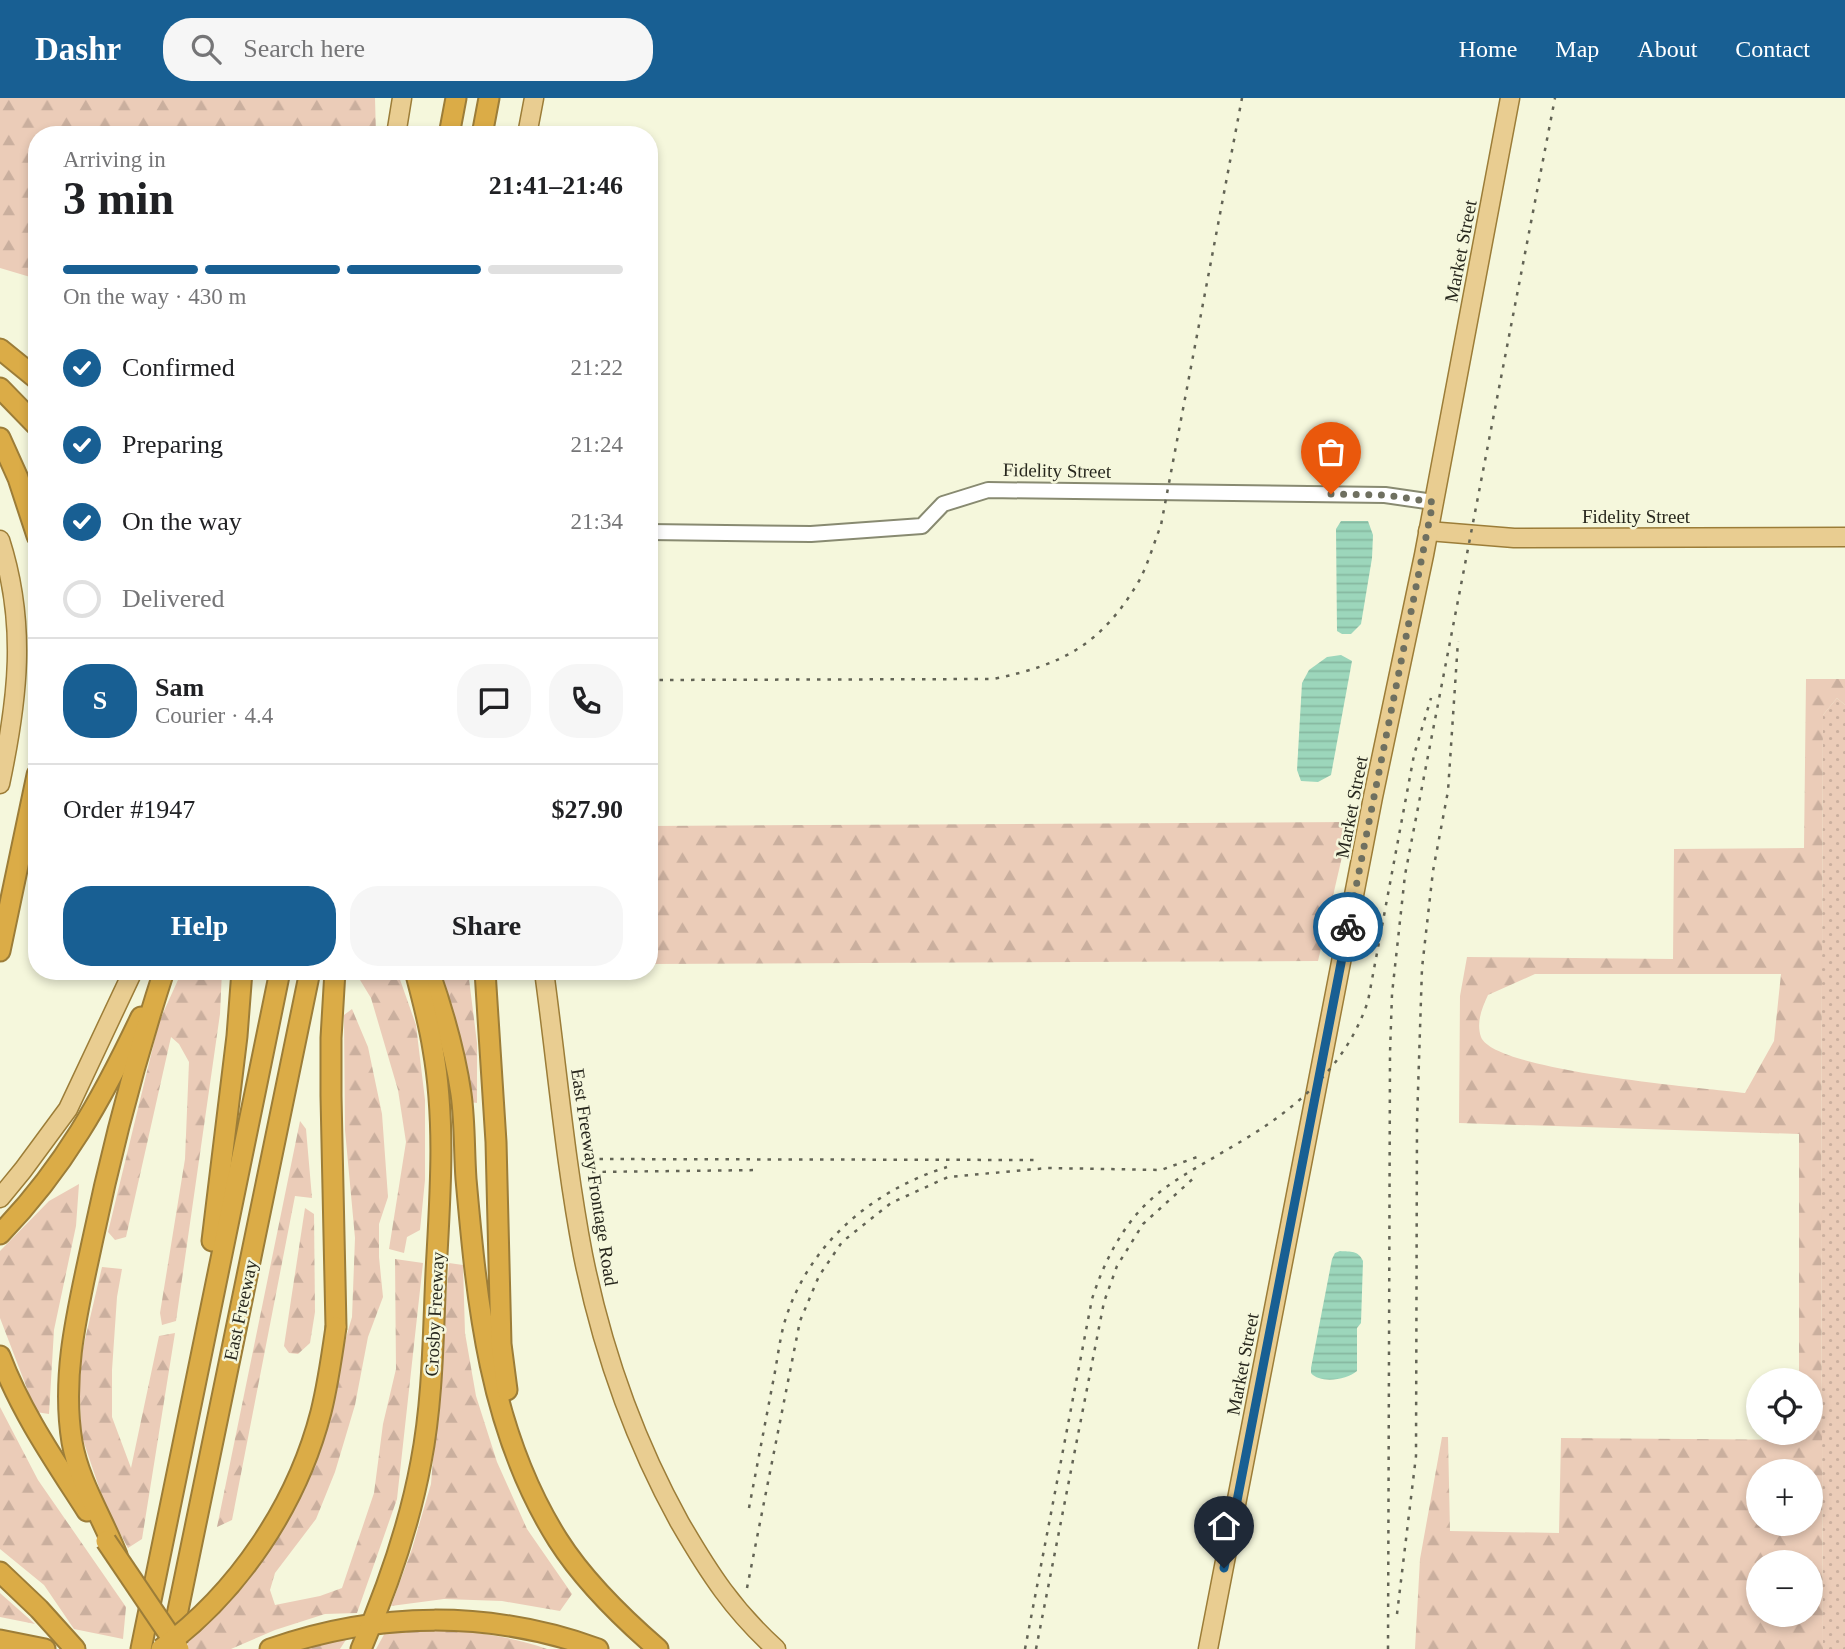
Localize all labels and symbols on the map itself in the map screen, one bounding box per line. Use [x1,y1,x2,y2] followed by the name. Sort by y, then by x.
[1440,197,1481,304] street label: Market Street
[1301,422,1361,494] pin
[1003,459,1112,482] street label: Fidelity Street
[1582,506,1691,527] street label: Fidelity Street
[1331,753,1372,860] street label: Market Street
[1313,892,1383,962] courier
[567,1067,622,1288] street label: East Freeway Frontage Road
[421,1251,448,1377] street label: Crosby Freeway
[220,1257,262,1363] street label: East Freeway
[1222,1310,1263,1417] street label: Market Street
[1194,1496,1254,1568] pin

